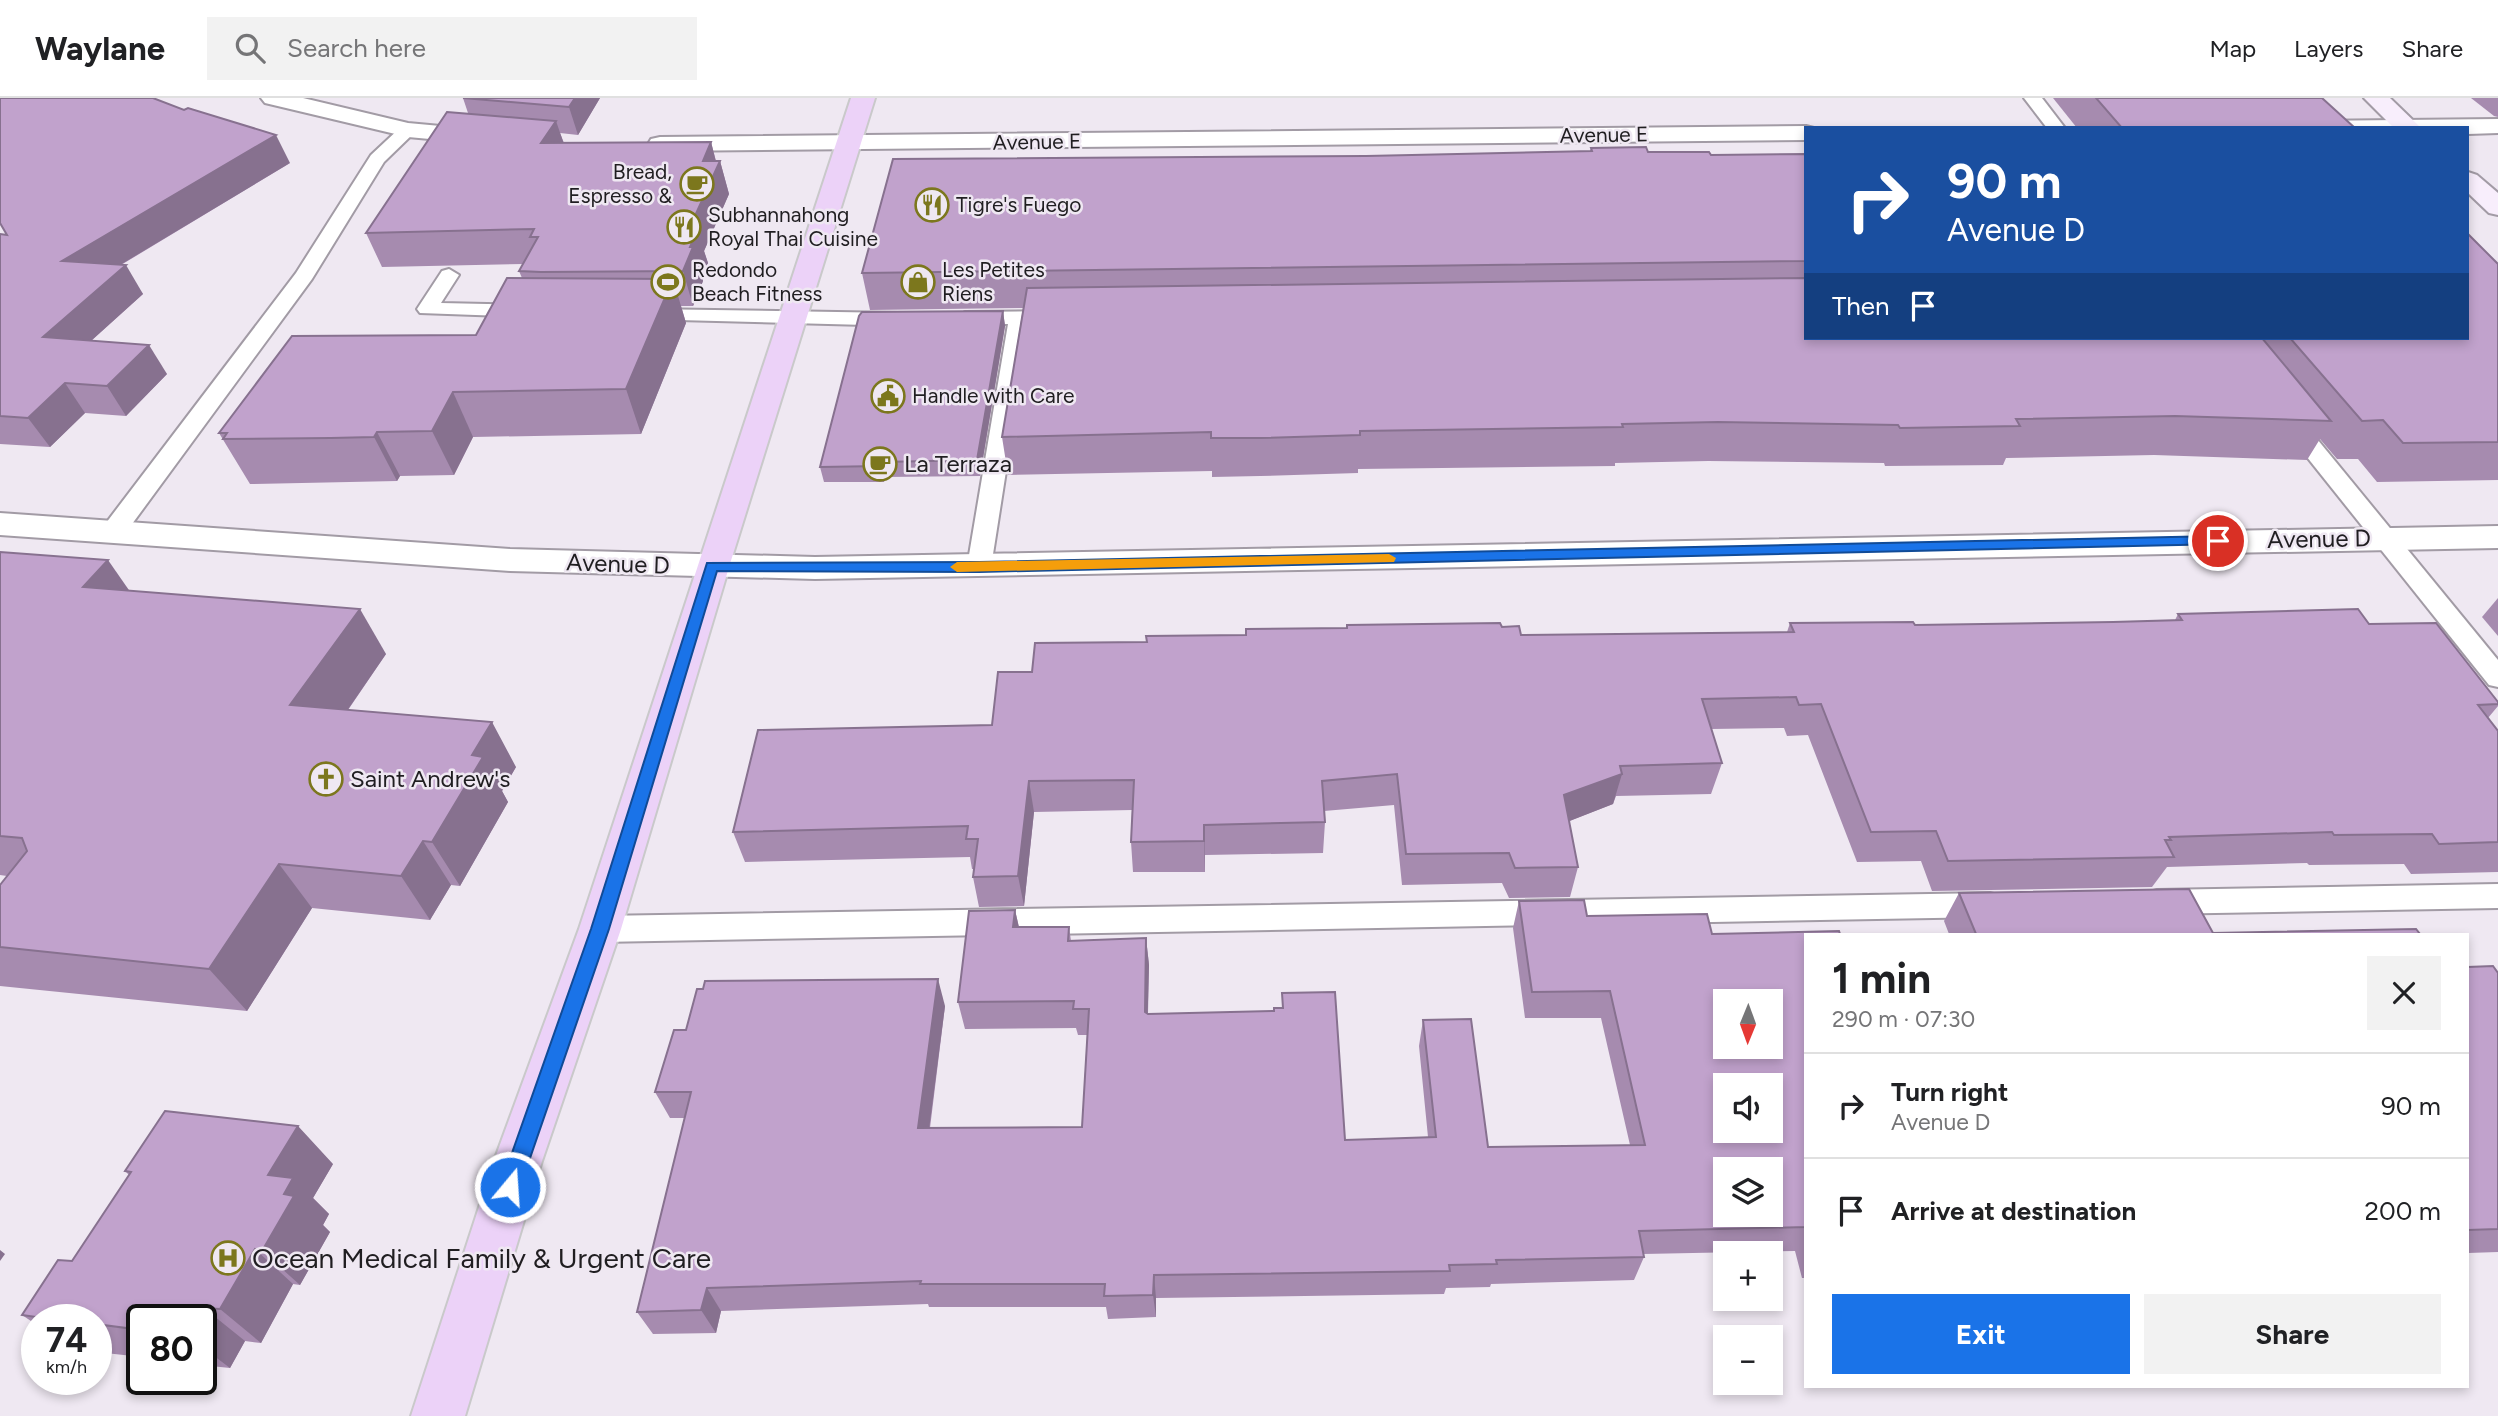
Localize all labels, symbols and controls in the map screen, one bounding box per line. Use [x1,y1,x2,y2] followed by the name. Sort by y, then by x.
[207,17,697,80] search box
[35,29,165,68] text: Waylane
[231,29,269,67] icon: search
[287,32,426,64] text: Search here
[2209,34,2256,63] text: Map
[2294,34,2363,63] text: Layers
[2401,34,2463,63] text: Share
[1559,121,1649,148] street label: Avenue E
[992,128,1082,155] street label: Avenue E
[1947,151,2062,210] text: 90 m
[1832,154,1923,245] icon: right
[568,159,672,208] place label: Bread, Espresso &
[678,165,716,203] cafe icon: Bread, Espresso &
[913,186,951,224] restaurant icon: Tigre's Fuego
[956,192,1081,217] place label: Tigre's Fuego
[708,202,878,251] place label: Subhannahong Royal Thai Cuisine
[665,208,703,246] restaurant icon: Subhannahong Royal Thai Cuisine
[1947,211,2085,249] text: Avenue D
[692,257,822,306] place label: Redondo Beach Fitness
[942,257,1045,306] place label: Les Petites Riens
[649,263,687,301] sports icon: Redondo Beach Fitness
[899,263,937,301] shop icon: Les Petites Riens
[1904,287,1942,325] icon: arrive
[1832,290,1890,322] text: Then
[869,377,907,415] public building icon: Handle with Care
[912,383,1074,408] place label: Handle with Care
[861,445,899,483] cafe icon: La Terraza
[904,449,1012,478] place label: La Terraza
[2188,511,2248,571] pin
[2199,522,2237,560] icon: arrive
[2267,523,2371,554] street label: Avenue D
[566,547,670,580] street label: Avenue D
[307,760,345,798] church icon: Saint Andrew's
[350,764,510,793] place label: Saint Andrew's
[1832,953,1931,1004] text: 1 min
[2367,956,2441,1030] button: close
[1713,989,1783,1059] north arrow
[1713,989,1783,1395] map controls
[1832,1005,1975,1033] text: 290 m · 07:30
[1713,1073,1783,1143] button: sound
[1891,1076,2008,1108] text: Turn right
[1832,1087,1870,1125] icon: right
[2381,1090,2441,1122] text: 90 m
[1891,1108,1990,1136] text: Avenue D
[473,1150,547,1224] position arrow
[1713,1157,1783,1227] button: layers
[1832,1192,1870,1230] icon: arrive
[1891,1195,2136,1227] text: Arrive at destination
[2365,1195,2441,1227] text: 200 m
[209,1239,247,1277] hospital icon: Ocean Medical Family & Urgent Care
[252,1241,711,1275] place label: Ocean Medical Family & Urgent Care
[1713,1241,1783,1311] button: +
[1832,1294,2130,1374] button: Exit
[2144,1294,2441,1374] button: Share
[126,1304,217,1395] speed limit sign: 80
[46,1319,87,1361] text: 74
[1713,1325,1783,1395] button: −
[46,1356,87,1378] text: km/h

